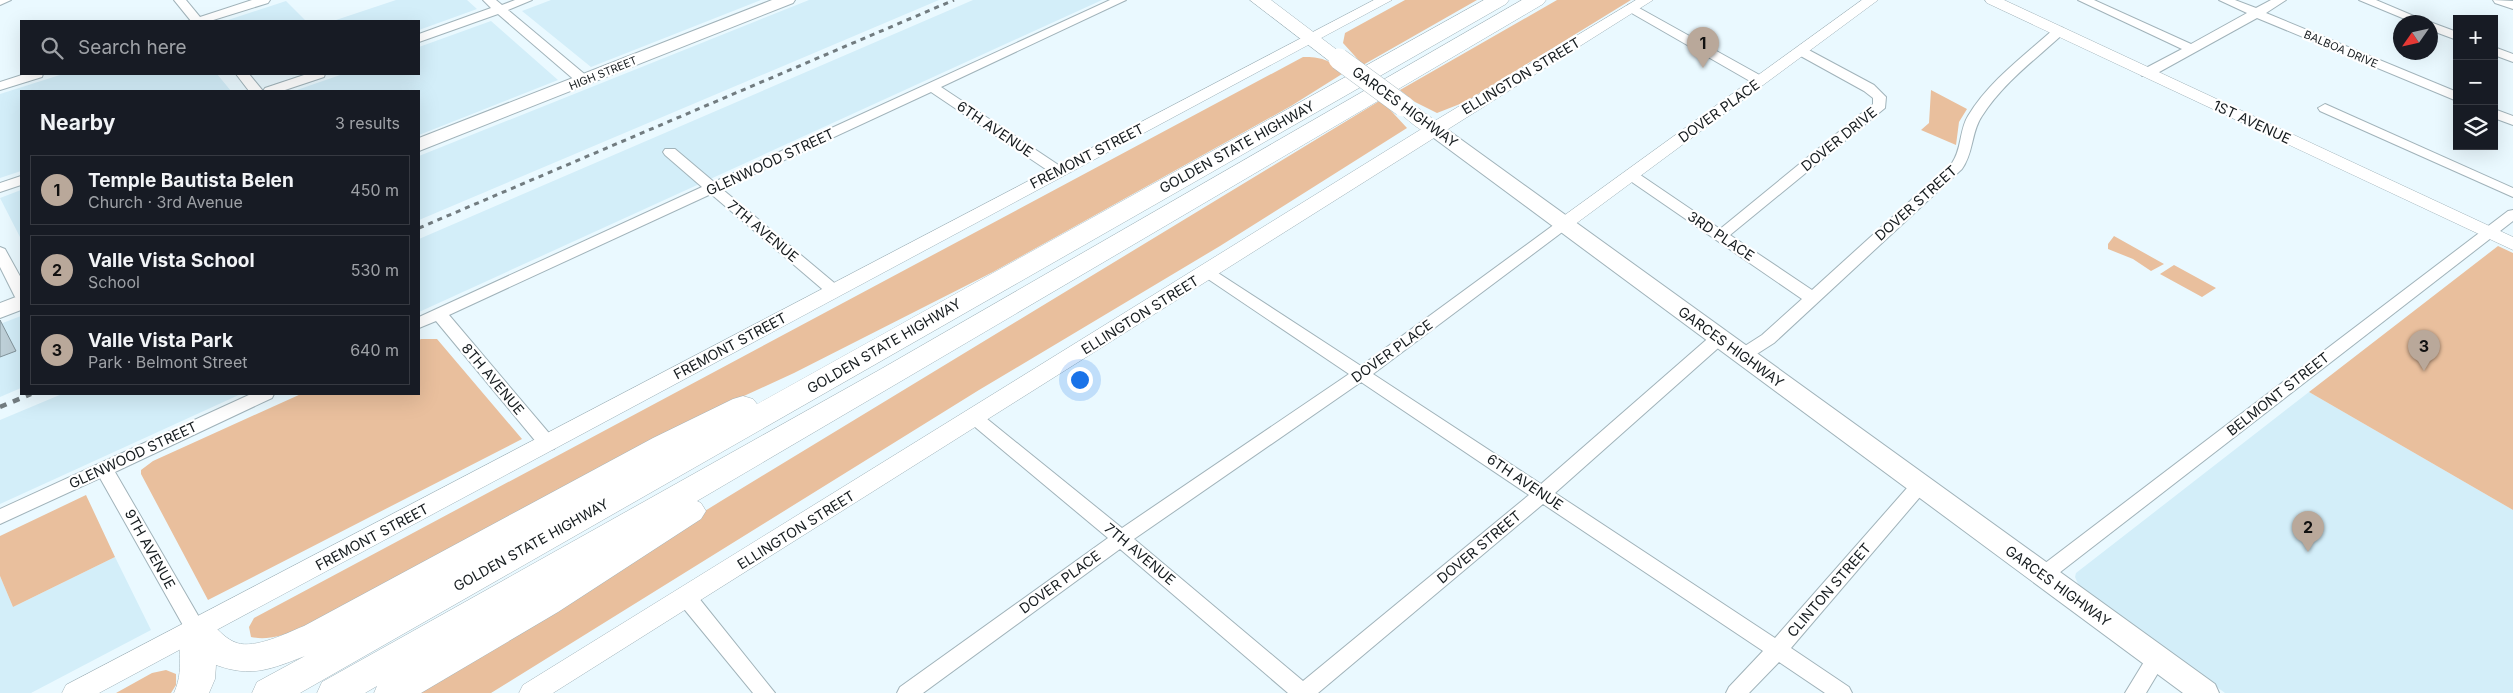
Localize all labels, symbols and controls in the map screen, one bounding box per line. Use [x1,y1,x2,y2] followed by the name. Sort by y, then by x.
[2393,15,2438,60] north arrow
[2453,15,2498,150] map controls
[2453,15,2498,60] button: +
[20,20,420,75] search box
[1687,27,1719,68] pin: 1
[2302,27,2380,71] street label: BALBOA DRIVE
[1458,33,1583,118] street label: ELLINGTON STREET
[38,34,66,62] icon: search
[78,36,187,59] text: Search here
[567,53,639,93] street label: HIGH STREET
[2453,60,2498,105] button: −
[1349,63,1462,151] street label: GARCES HIGHWAY
[1675,75,1763,146] street label: DOVER PLACE
[1156,96,1318,196] street label: GOLDEN STATE HIGHWAY
[2211,96,2294,147] street label: 1ST AVENUE
[954,97,1037,160] street label: 6TH AVENUE
[1797,103,1880,174] street label: DOVER DRIVE
[2453,105,2498,150] button: layers
[40,110,115,135] text: Nearby
[335,113,400,133] text: 3 results
[1027,120,1147,192] street label: FREMONT STREET
[703,124,837,199] street label: GLENWOOD STREET
[1871,161,1960,244] street label: DOVER STREET
[88,169,294,192] text: Temple Bautista Belen
[54,180,60,200] text: 1
[350,180,399,200] text: 450 m
[88,192,243,212] text: Church · 3rd Avenue
[724,196,802,265] street label: 7TH AVENUE
[1685,207,1758,264] street label: 3RD PLACE
[88,249,255,272] text: Valle Vista School
[52,260,62,280] text: 2
[351,260,399,280] text: 530 m
[88,272,140,292] text: School
[1078,272,1202,358] street label: ELLINGTON STREET
[804,294,964,397] street label: GOLDEN STATE HIGHWAY
[1675,303,1788,391] street label: GARCES HIGHWAY
[670,309,789,383] street label: FREMONT STREET
[1348,315,1436,386] street label: DOVER PLACE
[88,329,233,352] text: Valle Vista Park
[2408,330,2440,371] pin: 3
[459,339,528,418] street label: 8TH AVENUE
[52,340,62,360] text: 3
[350,340,399,360] text: 640 m
[2223,348,2332,439] street label: BELMONT STREET
[88,352,247,372] text: Park · Belmont Street
[1067,367,1093,393] your location
[66,417,200,492] street label: GLENWOOD STREET
[1484,450,1567,513] street label: 6TH AVENUE
[734,487,858,573] street label: ELLINGTON STREET
[450,494,612,594] street label: GOLDEN STATE HIGHWAY
[312,500,431,574] street label: FREMONT STREET
[122,506,179,591] street label: 9TH AVENUE
[1433,507,1524,587] street label: DOVER STREET
[2292,511,2324,552] pin: 2
[1101,519,1179,588] street label: 7TH AVENUE
[1783,539,1874,640] street label: CLINTON STREET
[2002,542,2115,630] street label: GARCES HIGHWAY
[1016,546,1104,617] street label: DOVER PLACE

